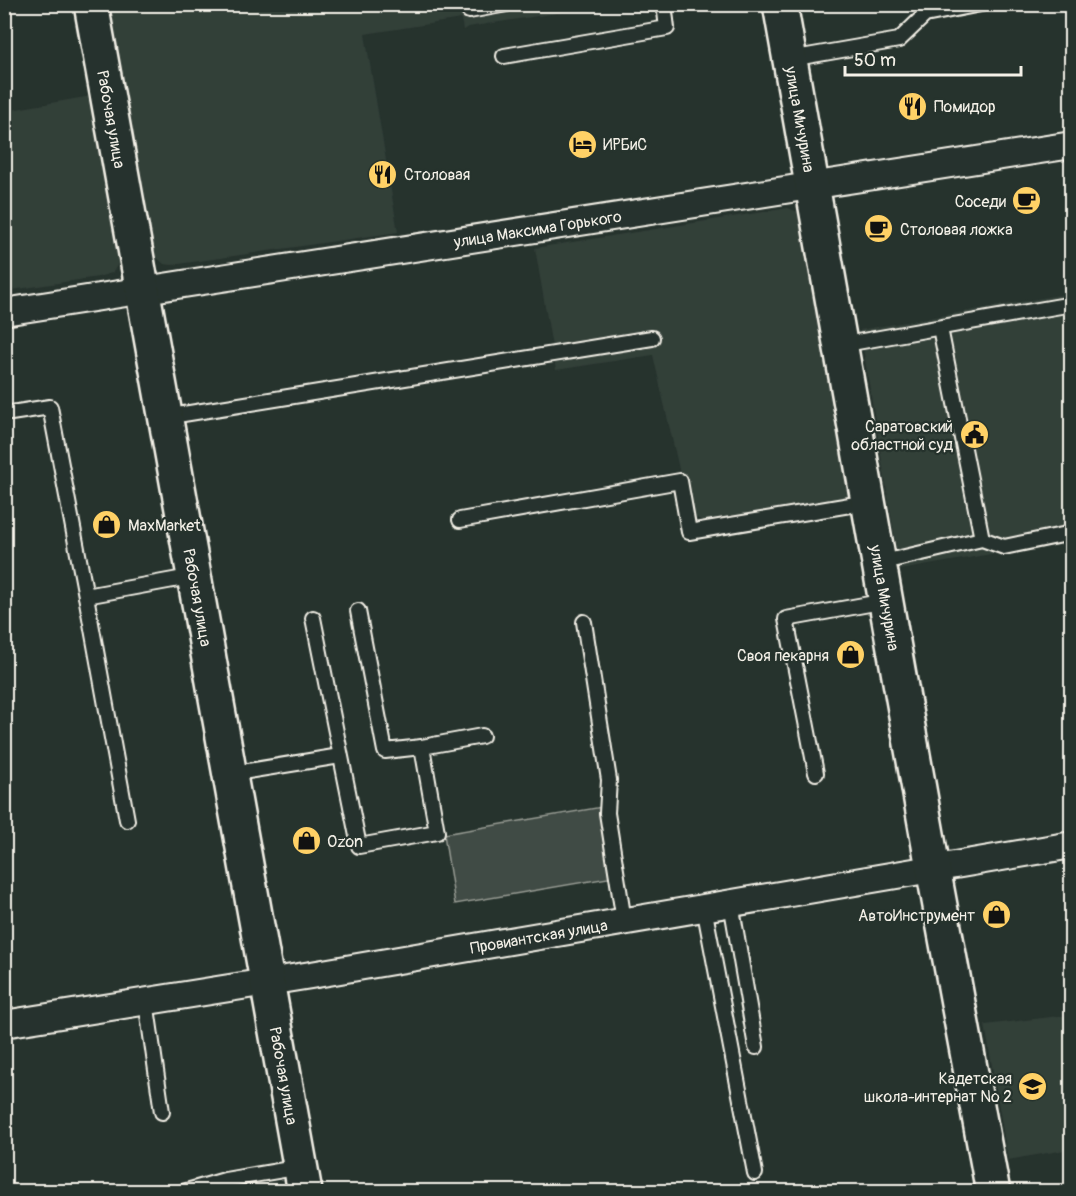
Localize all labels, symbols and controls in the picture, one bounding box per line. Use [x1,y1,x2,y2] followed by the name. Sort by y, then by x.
[845,39,1020,77] scale bar
[854,49,896,72] text: 50 m
[780,64,819,174] street label: улица Мичурина
[92,69,129,170] street label: Рабочая улица
[897,90,929,122] restaurant icon: Помидор
[934,97,996,117] place label: Помидор
[566,128,598,160] hotel icon: ИРБиС
[603,135,647,155] place label: ИРБиС
[367,158,399,190] restaurant icon: Столовая
[404,165,470,185] place label: Столовая
[1011,185,1043,217] cafe icon: Соседи
[955,192,1006,212] place label: Соседи
[451,207,623,253] street label: улица Максима Горького
[863,213,895,245] cafe icon: Столовая ложка
[900,220,1013,240] place label: Столовая ложка
[851,417,953,455] place label: Саратовский областной суд
[958,419,990,451] public building icon: Саратовский областной суд
[91,509,123,541] shop icon: MaxMarket
[128,516,201,536] place label: MaxMarket
[865,542,903,652] street label: улица Мичурина
[178,547,216,648] street label: Рабочая улица
[834,639,866,671] shop icon: Своя пекарня
[737,646,829,666] place label: Своя пекарня
[290,825,322,857] shop icon: Ozon
[327,832,363,852] place label: Ozon
[980,899,1012,931] shop icon: АвтоИнструмент
[858,906,975,926] place label: АвтоИнструмент
[469,916,609,959] street label: Провиантская улица
[264,1025,302,1126] street label: Рабочая улица
[864,1069,1012,1107] place label: Кадетская школа-интернат № 2
[1017,1071,1049,1103] school or university icon: Кадетская школа-интернат № 2

